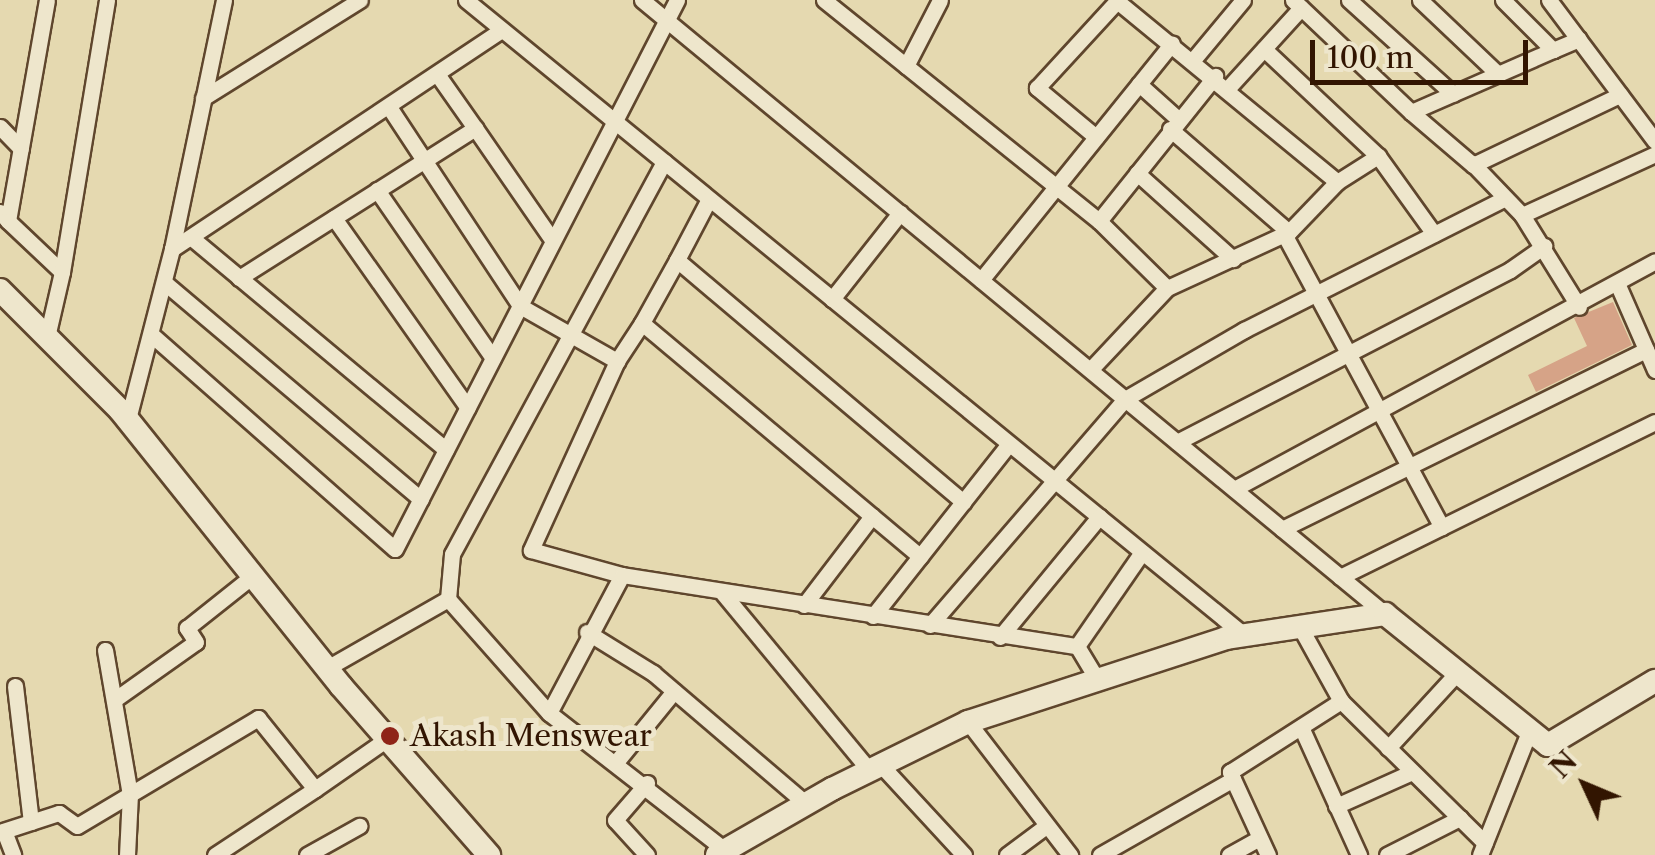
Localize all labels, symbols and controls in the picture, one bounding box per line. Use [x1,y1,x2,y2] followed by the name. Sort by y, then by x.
[1315,20,1532,82] scale bar
[1327,39,1414,76] text: 100 m
[410,718,652,754] place label: Akash Menswear
[379,725,401,747] marker: Akash Menswear
[1535,735,1635,835] north arrow
[1543,744,1584,785] text: N

